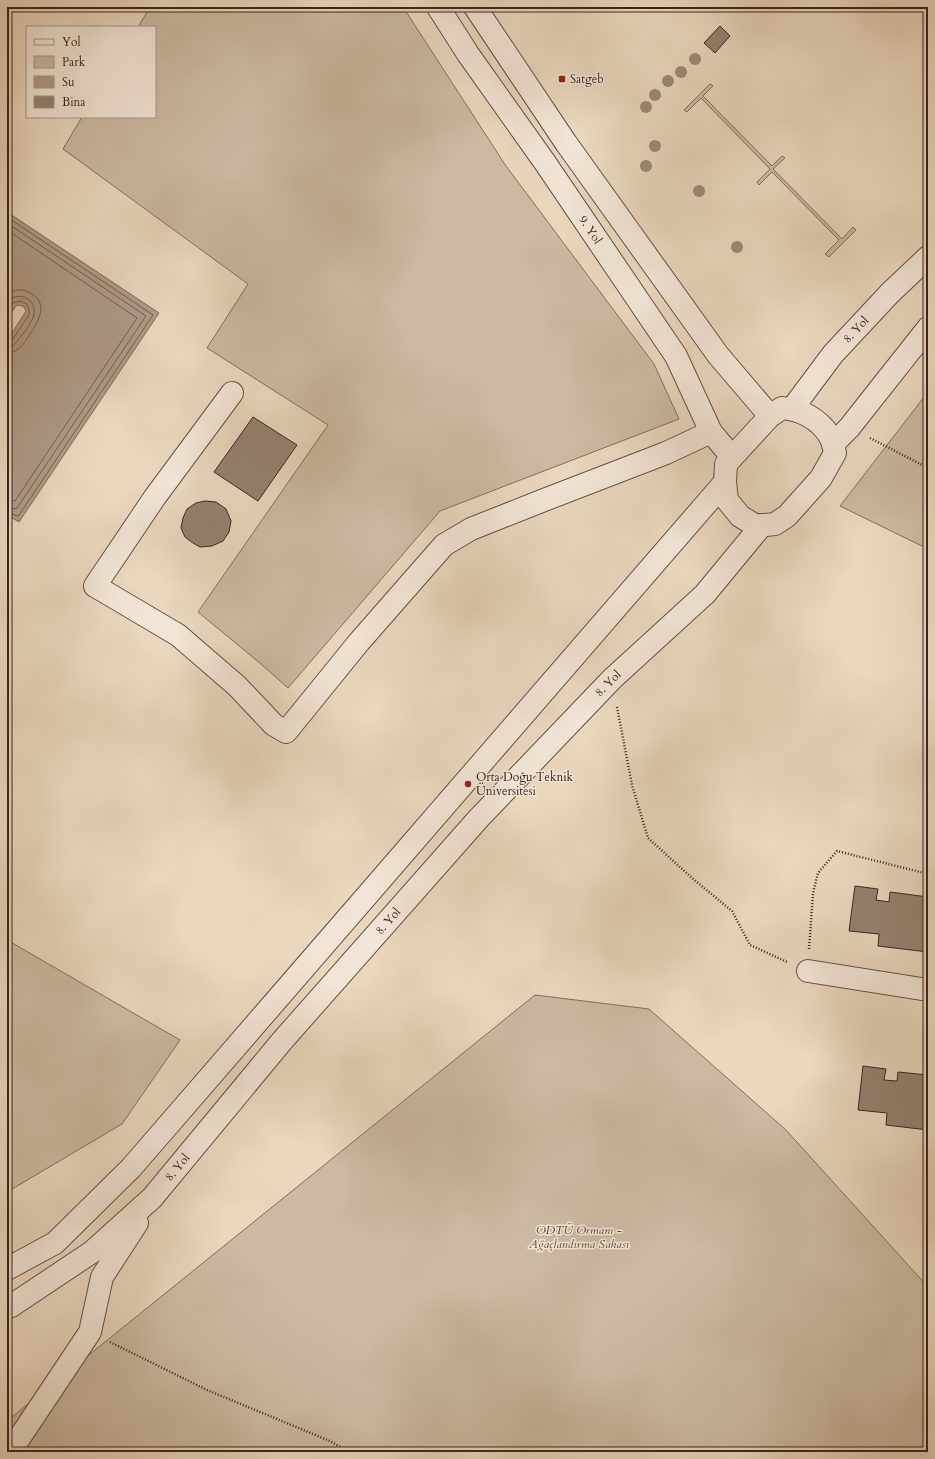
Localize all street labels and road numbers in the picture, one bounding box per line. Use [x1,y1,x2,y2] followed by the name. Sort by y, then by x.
[575,212,606,247] street label: 9. Yol
[839,313,872,346] street label: 8. Yol
[591,667,624,700] street label: 8. Yol
[372,904,404,938] street label: 8. Yol
[161,1150,193,1184] street label: 8. Yol

